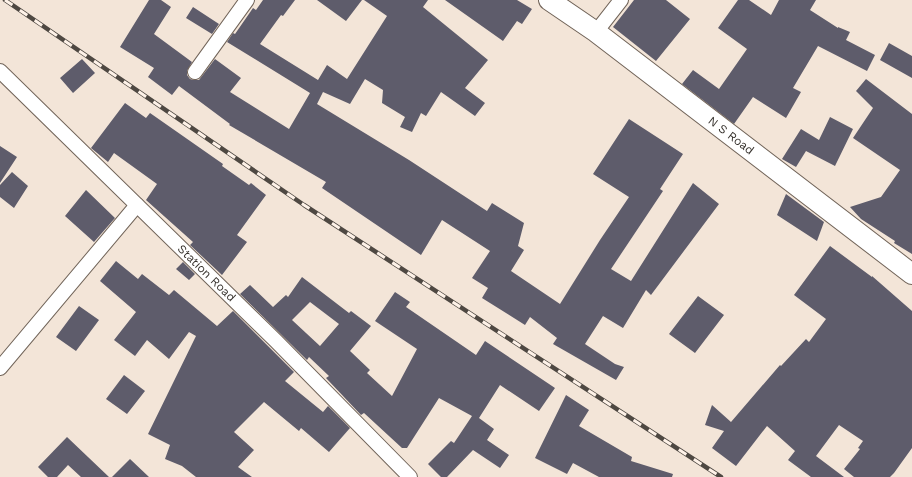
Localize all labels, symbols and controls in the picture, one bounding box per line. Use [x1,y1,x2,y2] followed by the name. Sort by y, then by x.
[705,113,757,157] street label: N S Road
[175,242,238,305] street label: Station Road

